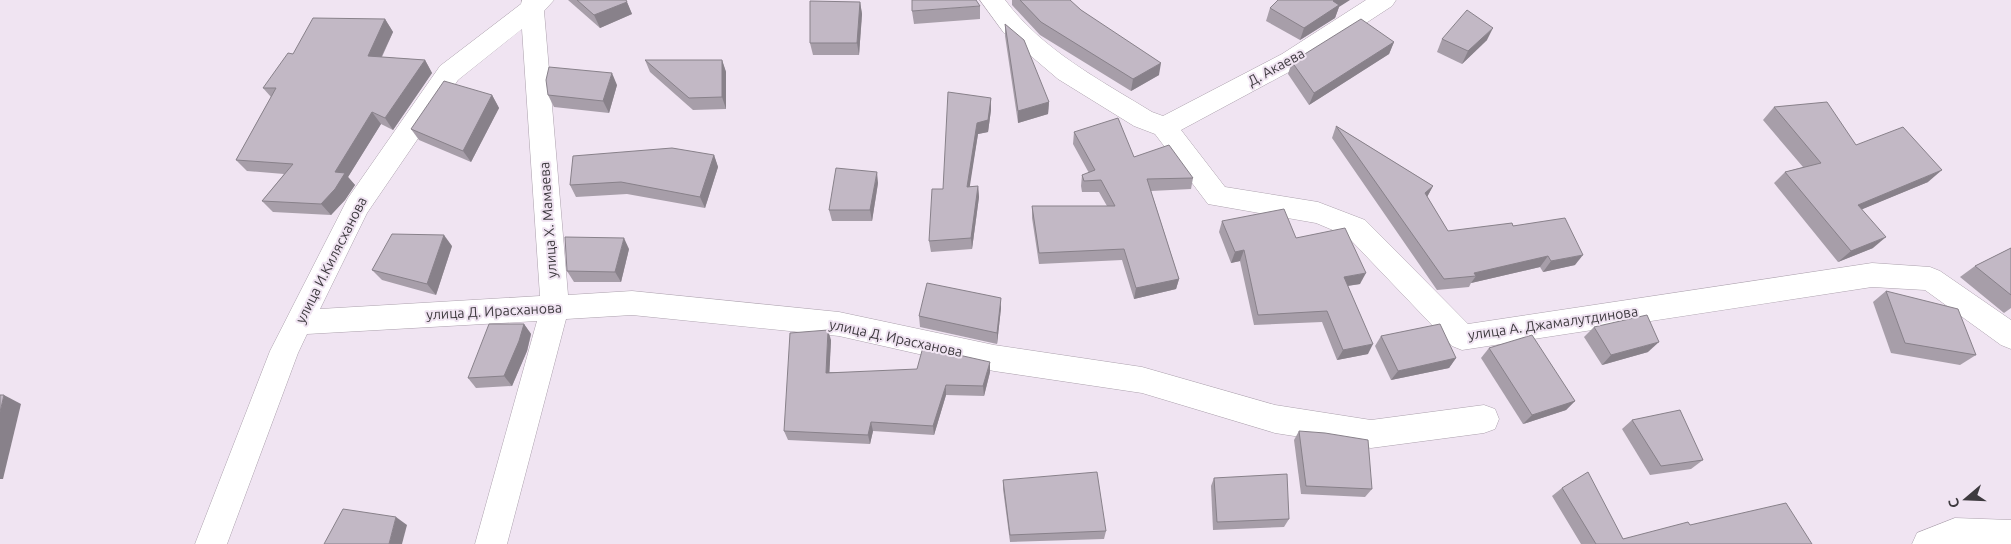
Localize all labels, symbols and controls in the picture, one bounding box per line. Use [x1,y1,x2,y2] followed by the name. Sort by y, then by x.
[1245,45,1307,89] street label: Д. Акаева
[536,161,560,279] street label: улица Х. Мамаева
[292,194,370,326] street label: улица И.Килясханова
[426,299,562,323] street label: улица Д. Ирасханова
[1467,303,1639,343] street label: улица А. Джамалутдинова
[828,316,964,360] street label: улица Д. Ирасханова
[1941,474,1991,524] north arrow
[1945,496,1963,510] text: С

